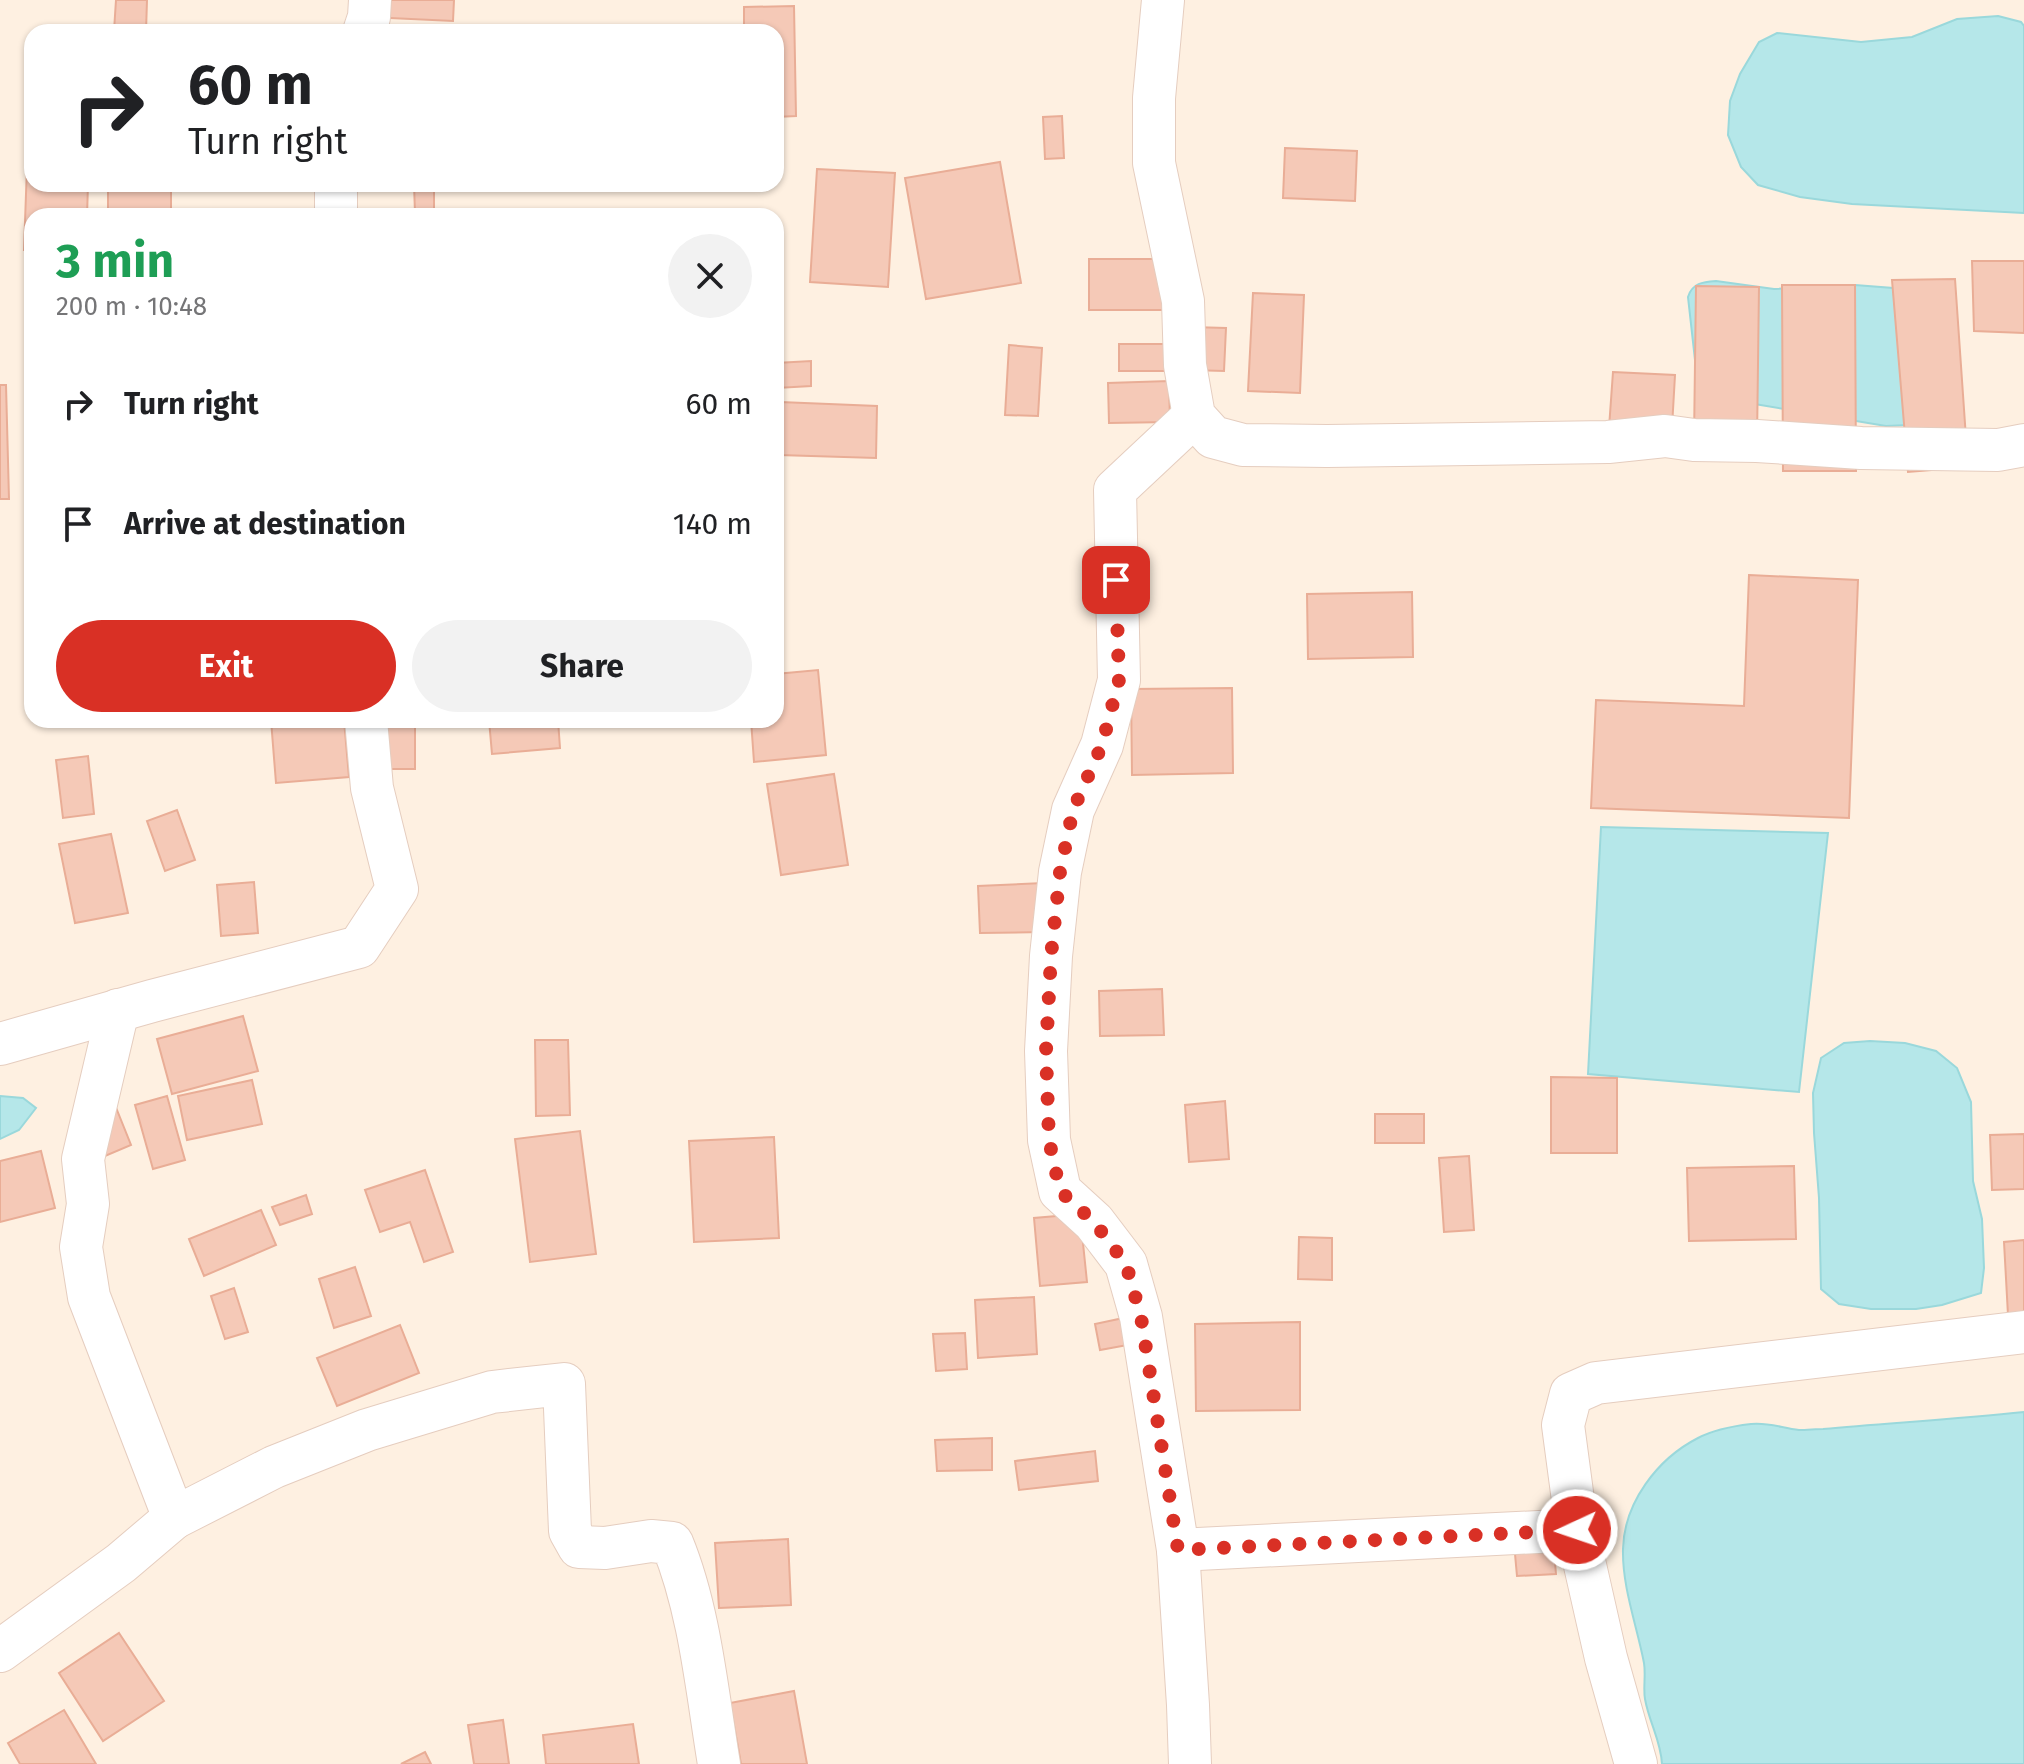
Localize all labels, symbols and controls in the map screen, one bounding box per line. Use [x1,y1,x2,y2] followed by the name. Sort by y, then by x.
[188,52,313,119] text: 60 m
[56,56,160,160] icon: right
[188,120,348,164] text: Turn right
[56,232,174,290] text: 3 min
[668,234,752,318] button: close
[56,291,207,322] text: 200 m · 10:48
[56,382,100,426] icon: right
[124,386,259,422] text: Turn right
[686,386,752,422] text: 60 m
[56,502,100,546] icon: arrive
[124,506,406,542] text: Arrive at destination
[673,506,752,542] text: 140 m
[1082,546,1150,614] pin
[1094,558,1138,602] icon: arrive
[56,620,396,712] button: Exit
[412,620,752,712] button: Share
[1535,1488,1619,1572] position arrow

